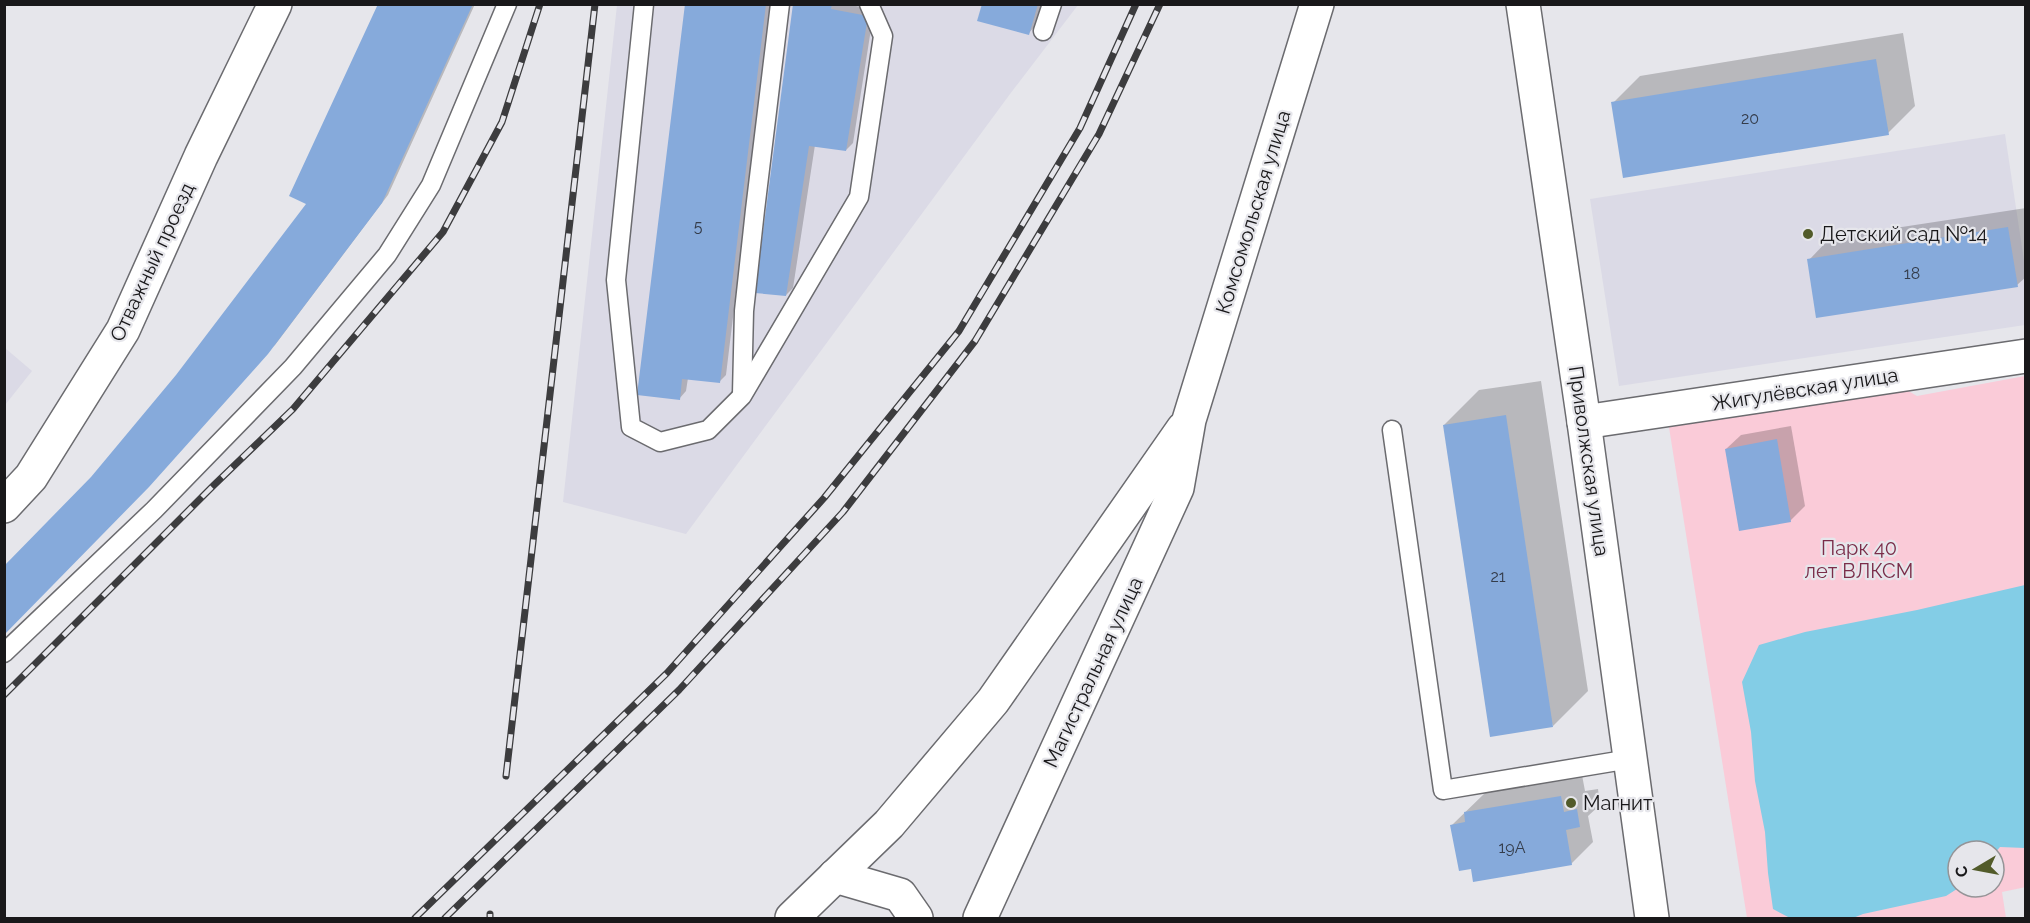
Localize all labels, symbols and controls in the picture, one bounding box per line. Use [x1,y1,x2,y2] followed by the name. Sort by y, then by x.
[1211,107,1295,317] street label: Комсомольская улица
[1741,109,1759,128] house number: 20
[105,179,199,345] street label: Отважный проезд
[694,217,703,236] house number: 5
[1820,222,1987,246] place label: Детский сад №14
[1801,227,1815,241] marker: Детский сад №14
[1904,264,1920,283] house number: 18
[1710,362,1900,416] street label: Жигулёвская улица
[1564,364,1614,558] street label: Приволжская улица
[1805,536,1913,583] park label: Парк 40 лет ВЛКСМ
[1490,567,1506,586] house number: 21
[1038,573,1148,771] street label: Магистральная улица
[1583,791,1653,815] place label: Магнит
[1564,796,1578,810] marker: Магнит
[1498,838,1526,857] house number: 19А
[1946,839,2006,899] north arrow
[1951,864,1972,879] text: С

